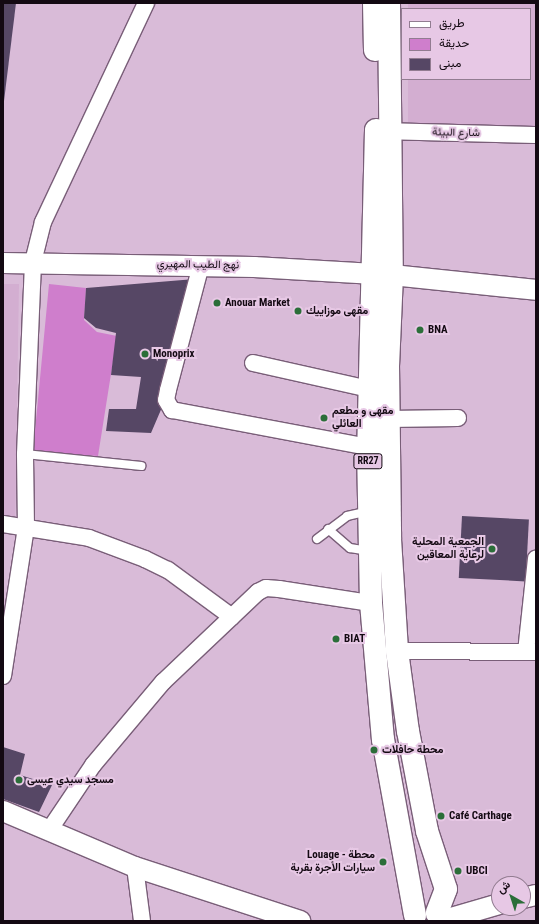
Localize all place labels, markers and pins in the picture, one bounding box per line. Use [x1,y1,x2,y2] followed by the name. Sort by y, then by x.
[225,296,290,310] place label: Anouar Market
[212,298,222,308] marker: Anouar Market
[306,304,368,318] place label: مقهى موزاييك
[293,306,303,316] marker: مقهى موزاييك
[428,323,448,337] place label: BNA
[415,325,425,335] marker: BNA
[153,347,195,361] place label: Monoprix
[140,349,150,359] marker: Monoprix
[332,405,394,431] place label: مقهى و مطعم العائلي
[319,413,329,423] marker: مقهى و مطعم العائلي
[412,536,484,562] place label: الجمعية المحلية لرعاية المعاقين
[487,544,497,554] marker: الجمعية المحلية لرعاية المعاقين
[344,632,365,646] place label: BIAT
[331,634,341,644] marker: BIAT
[382,743,443,757] place label: محطة حافلات
[369,745,379,755] marker: محطة حافلات
[27,773,114,787] place label: مسجد سيدي عيسى
[14,775,24,785] marker: مسجد سيدي عيسى
[449,809,512,823] place label: Café Carthage
[436,811,446,821] marker: Café Carthage
[290,849,375,875] place label: Louage - محطة سيارات الأجرة بقربة
[378,857,388,867] marker: Louage - محطة سيارات الأجرة بقربة
[466,864,488,878] place label: UBCI
[453,866,463,876] marker: UBCI

